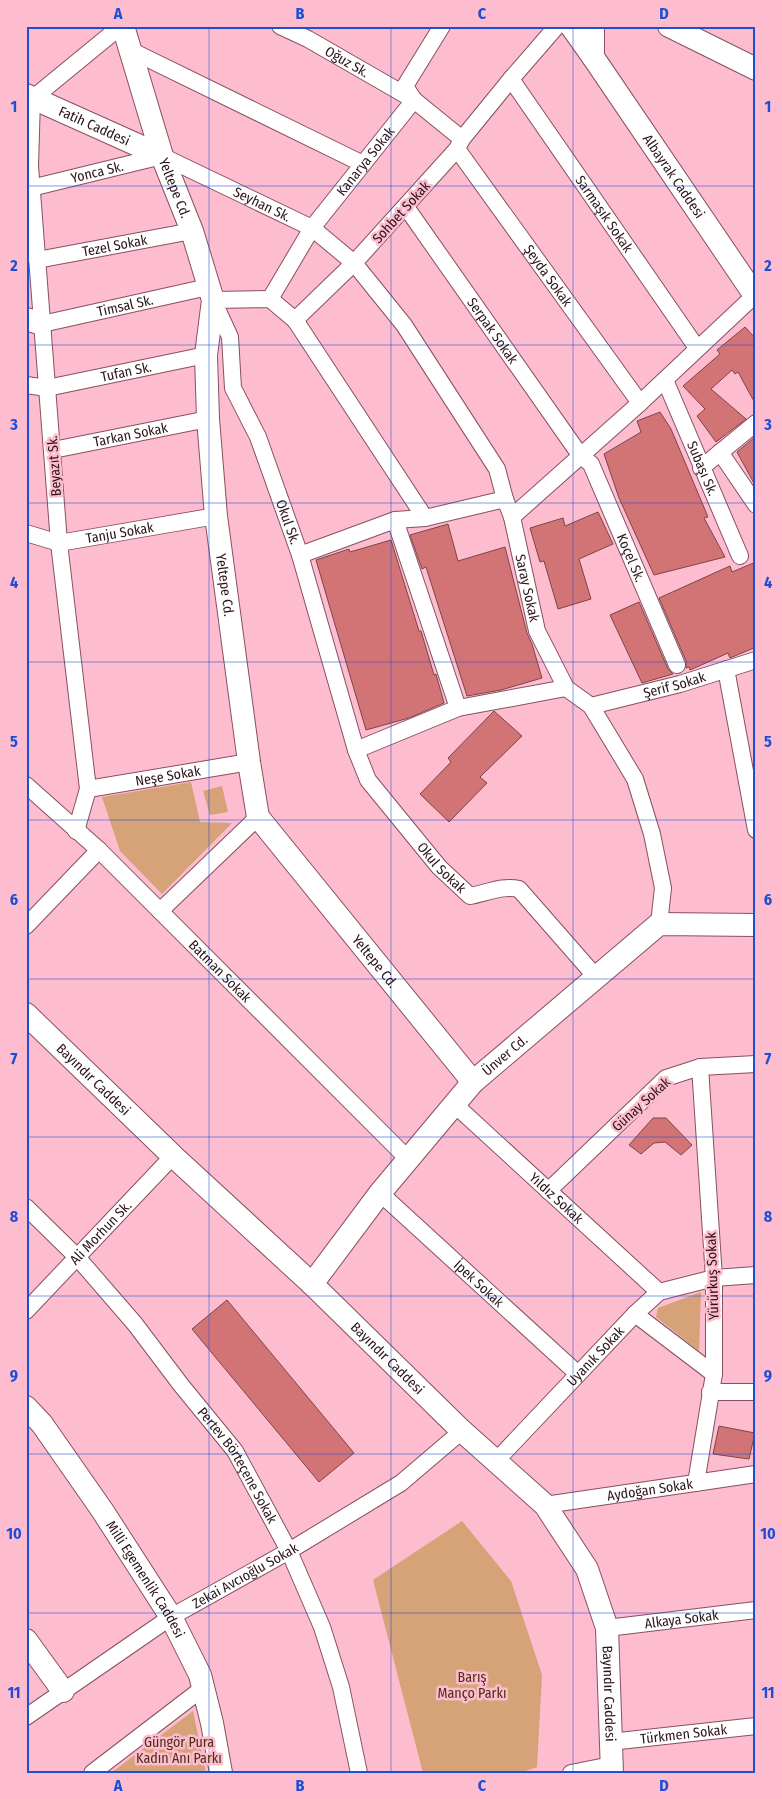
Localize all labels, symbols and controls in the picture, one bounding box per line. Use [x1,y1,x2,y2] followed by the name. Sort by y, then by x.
[113,4,123,23] text: A
[296,4,305,23] text: B
[478,4,487,23] text: C
[659,4,669,23] text: D
[322,43,372,81] street label: Oğuz Sk.
[11,97,17,116] text: 1
[765,97,771,116] text: 1
[56,103,133,150] street label: Fatih Caddesi
[333,123,399,199] street label: Kanarya Sokak
[639,131,708,222] street label: Albayrak Caddesi
[155,156,194,220] street label: Yeltepe Cd.
[69,158,125,187] street label: Yonca Sk.
[571,172,637,256] street label: Sarmaşık Sokak
[369,177,434,247] street label: Sohbet Sokak
[231,184,293,226] street label: Seyhan Sk.
[81,231,149,260] street label: Tezel Sokak
[520,242,576,310] street label: Şeyda Sokak
[9,256,18,275] text: 2
[763,256,772,275] text: 2
[95,291,155,320] street label: Timsal Sk.
[463,295,522,368] street label: Serpak Sokak
[99,359,153,386] street label: Tufan Sk.
[9,415,18,434] text: 3
[763,415,772,434] text: 3
[92,419,170,451] street label: Tarkan Sokak
[44,435,65,497] street label: Beyazıt Sk.
[683,439,721,498] street label: Subaşı Sk.
[272,497,303,547] street label: Okul Sk.
[85,519,155,547] street label: Tanju Sokak
[613,531,648,585] street label: Koçel Sk.
[212,553,237,617] street label: Yeltepe Cd.
[511,553,543,624] street label: Saray Sokak
[10,573,18,592] text: 4
[764,573,772,592] text: 4
[642,668,708,702] street label: Şerif Sokak
[10,732,18,751] text: 5
[764,732,772,751] text: 5
[134,762,202,790] street label: Neşe Sokak
[413,839,470,897] street label: Okul Sokak
[10,890,18,909] text: 6
[764,890,772,909] text: 6
[348,932,401,991] street label: Yeltepe Cd.
[185,937,255,1007] street label: Batman Sokak
[478,1031,531,1079] street label: Ünver Cd.
[53,1040,134,1119] street label: Bayındır Caddesi
[11,1049,18,1068] text: 7
[765,1049,772,1068] text: 7
[609,1073,674,1135] street label: Günay Sokak
[526,1169,587,1228] street label: Yıldız Sokak
[66,1197,135,1269] street label: Ali Morhun Sk.
[10,1207,19,1226] text: 8
[764,1207,773,1226] text: 8
[702,1231,723,1320] street label: Yürürkuş Sokak
[450,1257,508,1311] street label: İpek Sokak
[347,1319,427,1398] street label: Bayındır Caddesi
[563,1322,628,1390] street label: Uyanık Sokak
[10,1366,18,1385] text: 9
[764,1366,772,1385] text: 9
[194,1404,281,1527] street label: Pertev Börteçene Sokak
[606,1475,694,1505] street label: Aydoğan Sokak
[102,1518,188,1641] street label: Milli Egemenlik Caddesi
[6,1524,22,1543] text: 10
[760,1524,776,1543] text: 10
[189,1539,302,1612] street label: Zekai Avcıoğlu Sokak
[644,1607,720,1632] street label: Alkaya Sokak
[599,1645,619,1742] street label: Bayındır Caddesi
[438,1669,506,1702] park label: Barış Manço Parkı
[7,1683,21,1702] text: 11
[761,1683,775,1702] text: 11
[639,1721,728,1748] street label: Türkmen Sokak
[136,1734,222,1767] park label: Güngör Pura Kadın Anı Parkı
[113,1776,123,1795] text: A
[296,1776,305,1795] text: B
[478,1776,487,1795] text: C
[659,1776,669,1795] text: D

